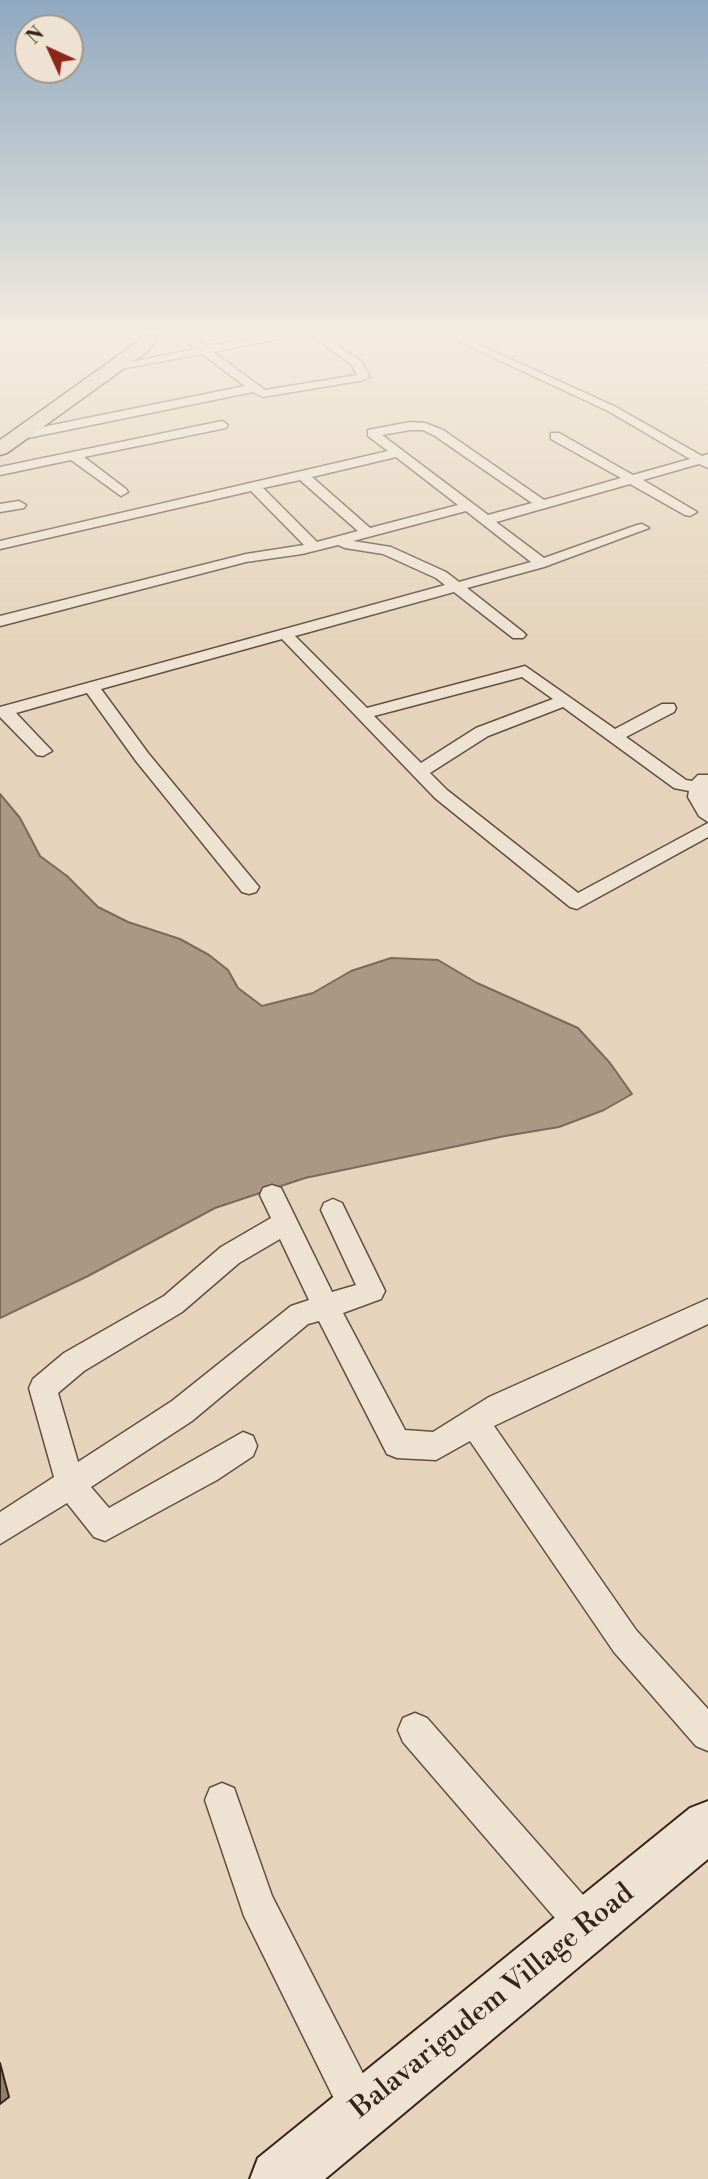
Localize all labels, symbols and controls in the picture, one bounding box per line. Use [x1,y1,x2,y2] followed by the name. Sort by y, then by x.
[14,14,84,84] north arrow
[22,22,49,49] text: N
[345,1877,641,2127] street label: Balavarigudem Village Road

